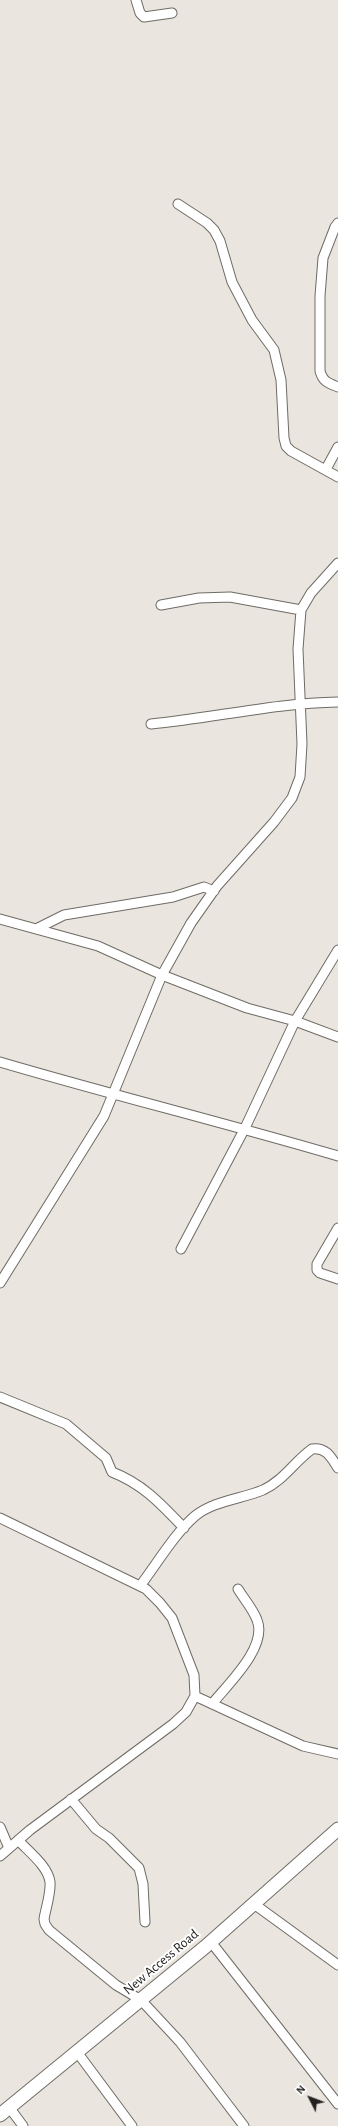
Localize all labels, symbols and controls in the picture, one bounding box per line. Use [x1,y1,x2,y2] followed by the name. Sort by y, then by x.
[120,1926,202,1998] street label: New Access Road
[290,2078,330,2118] north arrow
[294,2083,307,2096] text: N

